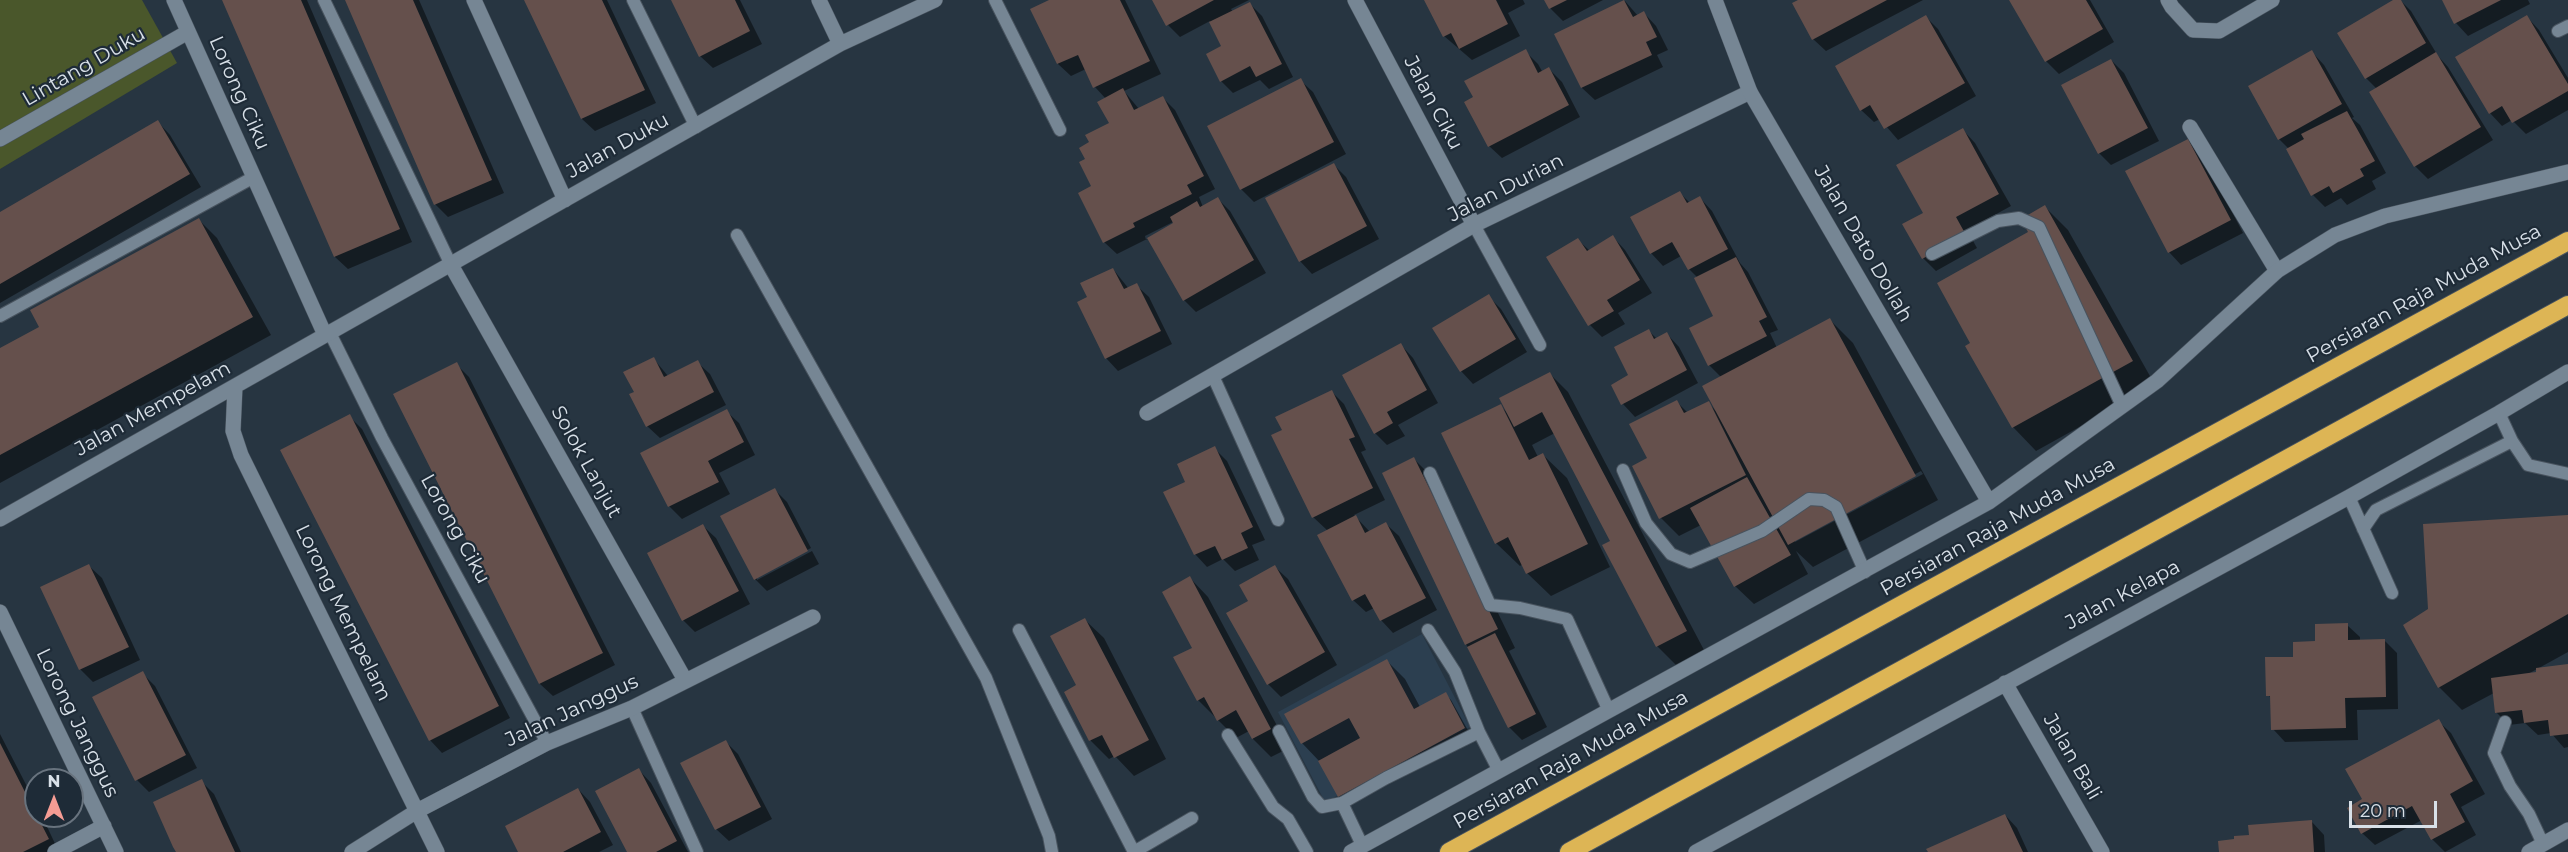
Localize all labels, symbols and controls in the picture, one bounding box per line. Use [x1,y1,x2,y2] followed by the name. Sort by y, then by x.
[18,22,150,112] street label: Lintang Duku
[203,33,275,153] street label: Lorong Ciku
[1398,52,1468,154] street label: Jalan Ciku
[563,108,673,184] street label: Jalan Duku
[1444,149,1568,227] street label: Jalan Durian
[1808,161,1918,327] street label: Jalan Dato Dollah
[2302,219,2546,369] street label: Persiaran Raja Muda Musa
[71,356,235,462] street label: Jalan Mempelam
[545,402,627,522] street label: Solok Lanjut
[1876,452,2120,602] street label: Persiaran Raja Muda Musa
[415,470,495,588] street label: Lorong Ciku
[290,521,396,705] street label: Lorong Mempelam
[2062,555,2184,635] street label: Jalan Kelapa
[31,645,123,801] street label: Lorong Janggus
[502,670,642,752] street label: Jalan Janggus
[1449,685,1693,835] street label: Persiaran Raja Muda Musa
[2038,710,2106,804] street label: Jalan Bali
[24,768,84,828] north arrow
[48,772,60,791] text: N
[2352,789,2440,827] scale bar
[2360,800,2406,822] text: 20 m

